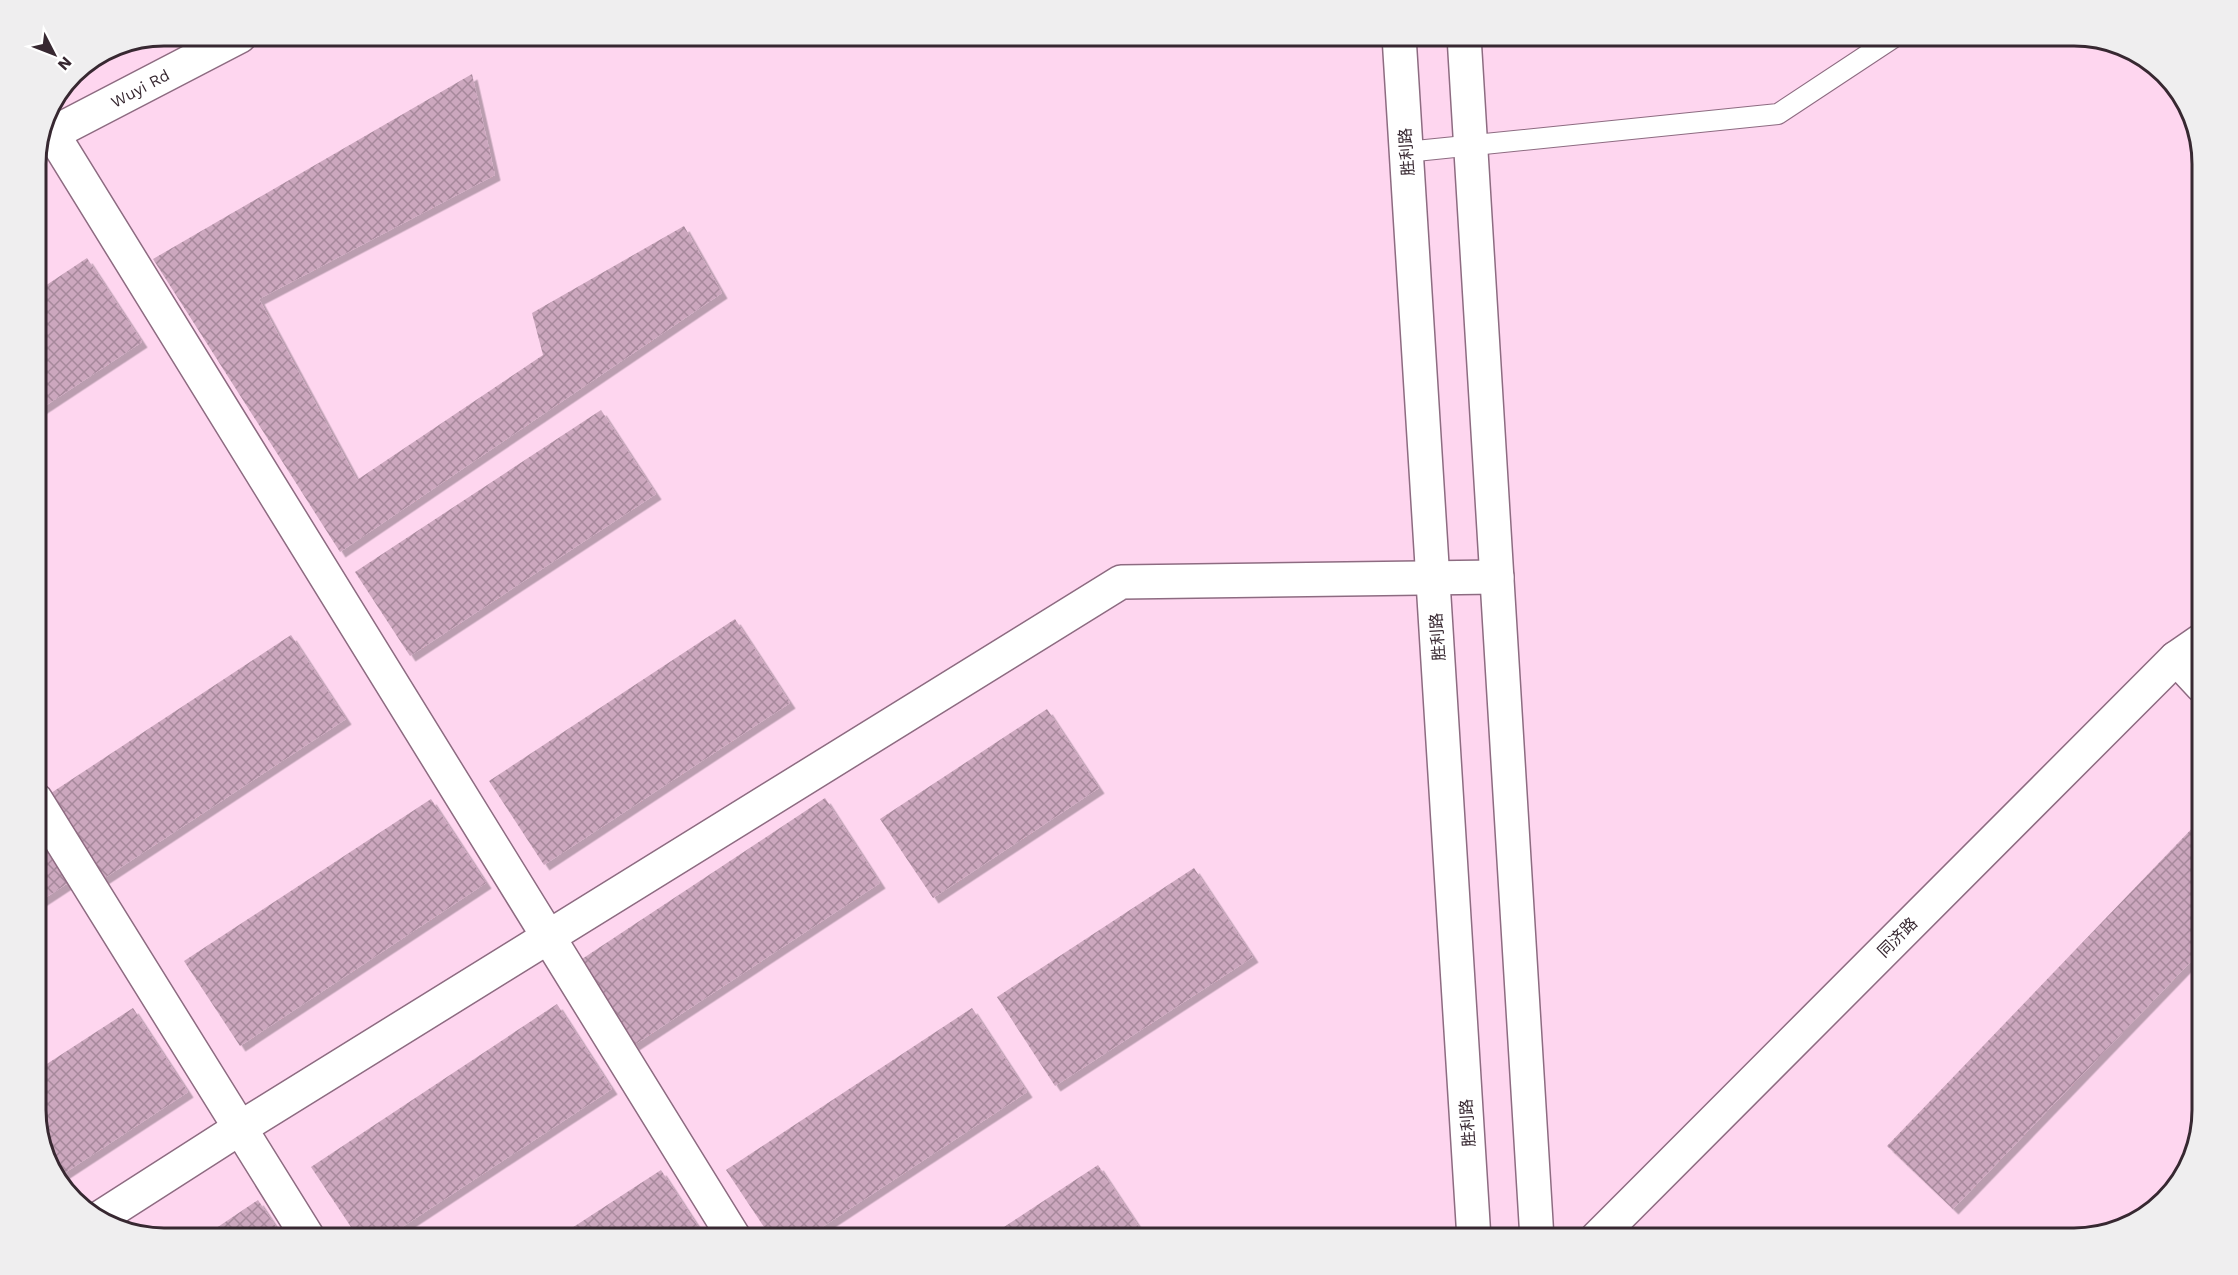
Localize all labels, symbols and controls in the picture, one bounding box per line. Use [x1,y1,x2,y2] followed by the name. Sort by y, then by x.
[24,24,84,84] north arrow
[54,53,76,74] text: N
[108,65,173,112] street label: Wuyi Rd
[1395,127,1418,177] street label: 胜利路
[1426,612,1449,662] street label: 胜利路
[1874,914,1921,961] street label: 同济路
[1456,1098,1479,1148] street label: 胜利路

